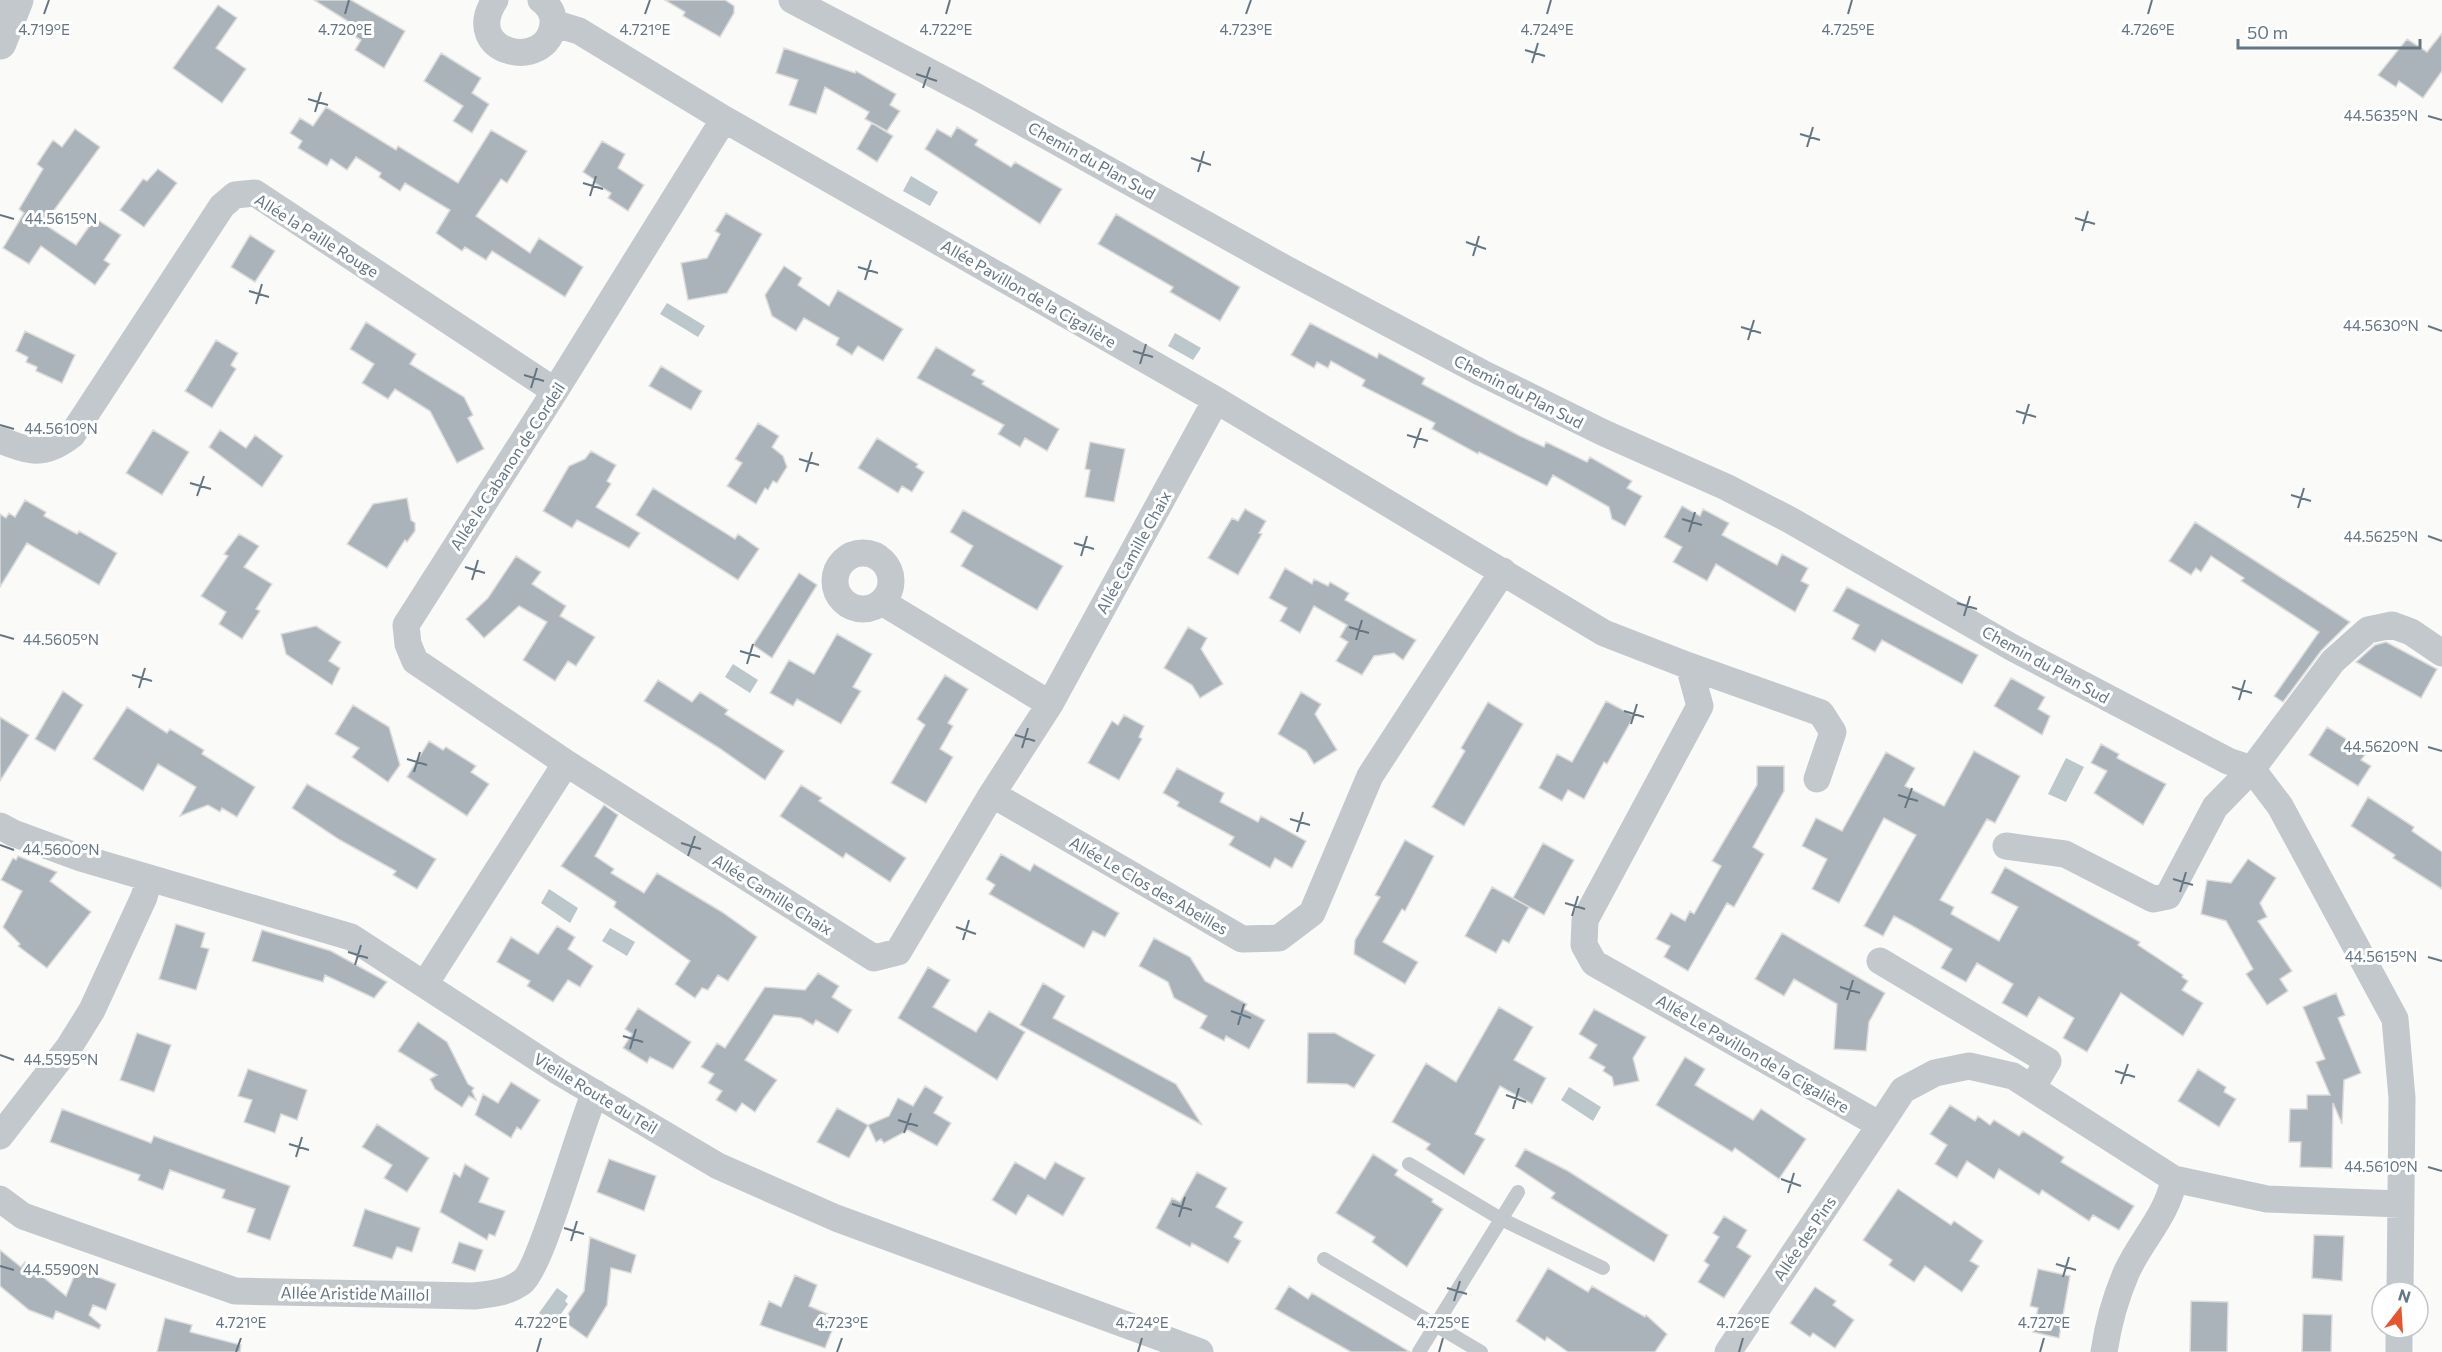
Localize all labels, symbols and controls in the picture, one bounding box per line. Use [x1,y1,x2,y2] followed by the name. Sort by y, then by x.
[2238,12,2420,50] scale bar
[18,20,70,38] text: 4.719°E
[318,20,372,38] text: 4.720°E
[619,20,671,38] text: 4.721°E
[920,20,973,38] text: 4.722°E
[1219,20,1273,38] text: 4.723°E
[1520,20,1574,38] text: 4.724°E
[1821,20,1875,38] text: 4.725°E
[2121,20,2175,38] text: 4.726°E
[2247,21,2288,43] text: 50 m
[2344,106,2418,124] text: 44.5635°N
[1025,117,1159,203] street label: Chemin du Plan Sud
[252,189,382,281] street label: Allée la Paille Rouge
[25,209,97,227] text: 44.5615°N
[938,235,1120,351] street label: Allée Pavillon de la Cigalière
[2343,316,2419,334] text: 44.5630°N
[1451,350,1587,432] street label: Chemin du Plan Sud
[446,379,568,553] street label: Allée le Cabanon de Cordeil
[24,419,98,437] text: 44.5610°N
[1091,487,1175,617] street label: Allée Camille Chaix
[2344,527,2418,545] text: 44.5625°N
[1979,621,2113,707] street label: Chemin du Plan Sud
[23,630,99,648] text: 44.5605°N
[2343,737,2419,755] text: 44.5620°N
[1067,832,1231,938] street label: Allée Le Clos des Abeilles
[22,840,100,858] text: 44.5600°N
[710,850,837,939] street label: Allée Camille Chaix
[2345,947,2417,965] text: 44.5615°N
[1653,990,1853,1116] street label: Allée Le Pavillon de la Cigalière
[531,1049,661,1137] street label: Vieille Route du Teil
[24,1050,98,1068] text: 44.5595°N
[2344,1157,2418,1175] text: 44.5610°N
[1769,1192,1839,1284] street label: Allée des Pins
[23,1260,99,1278] text: 44.5590°N
[2370,1280,2430,1340] north arrow
[280,1282,430,1304] street label: Allée Aristide Maillol
[2396,1284,2413,1306] text: N
[215,1313,267,1331] text: 4.721°E
[515,1313,568,1331] text: 4.722°E
[815,1313,869,1331] text: 4.723°E
[1115,1313,1169,1331] text: 4.724°E
[1416,1313,1470,1331] text: 4.725°E
[1716,1313,1770,1331] text: 4.726°E
[2018,1313,2070,1331] text: 4.727°E

